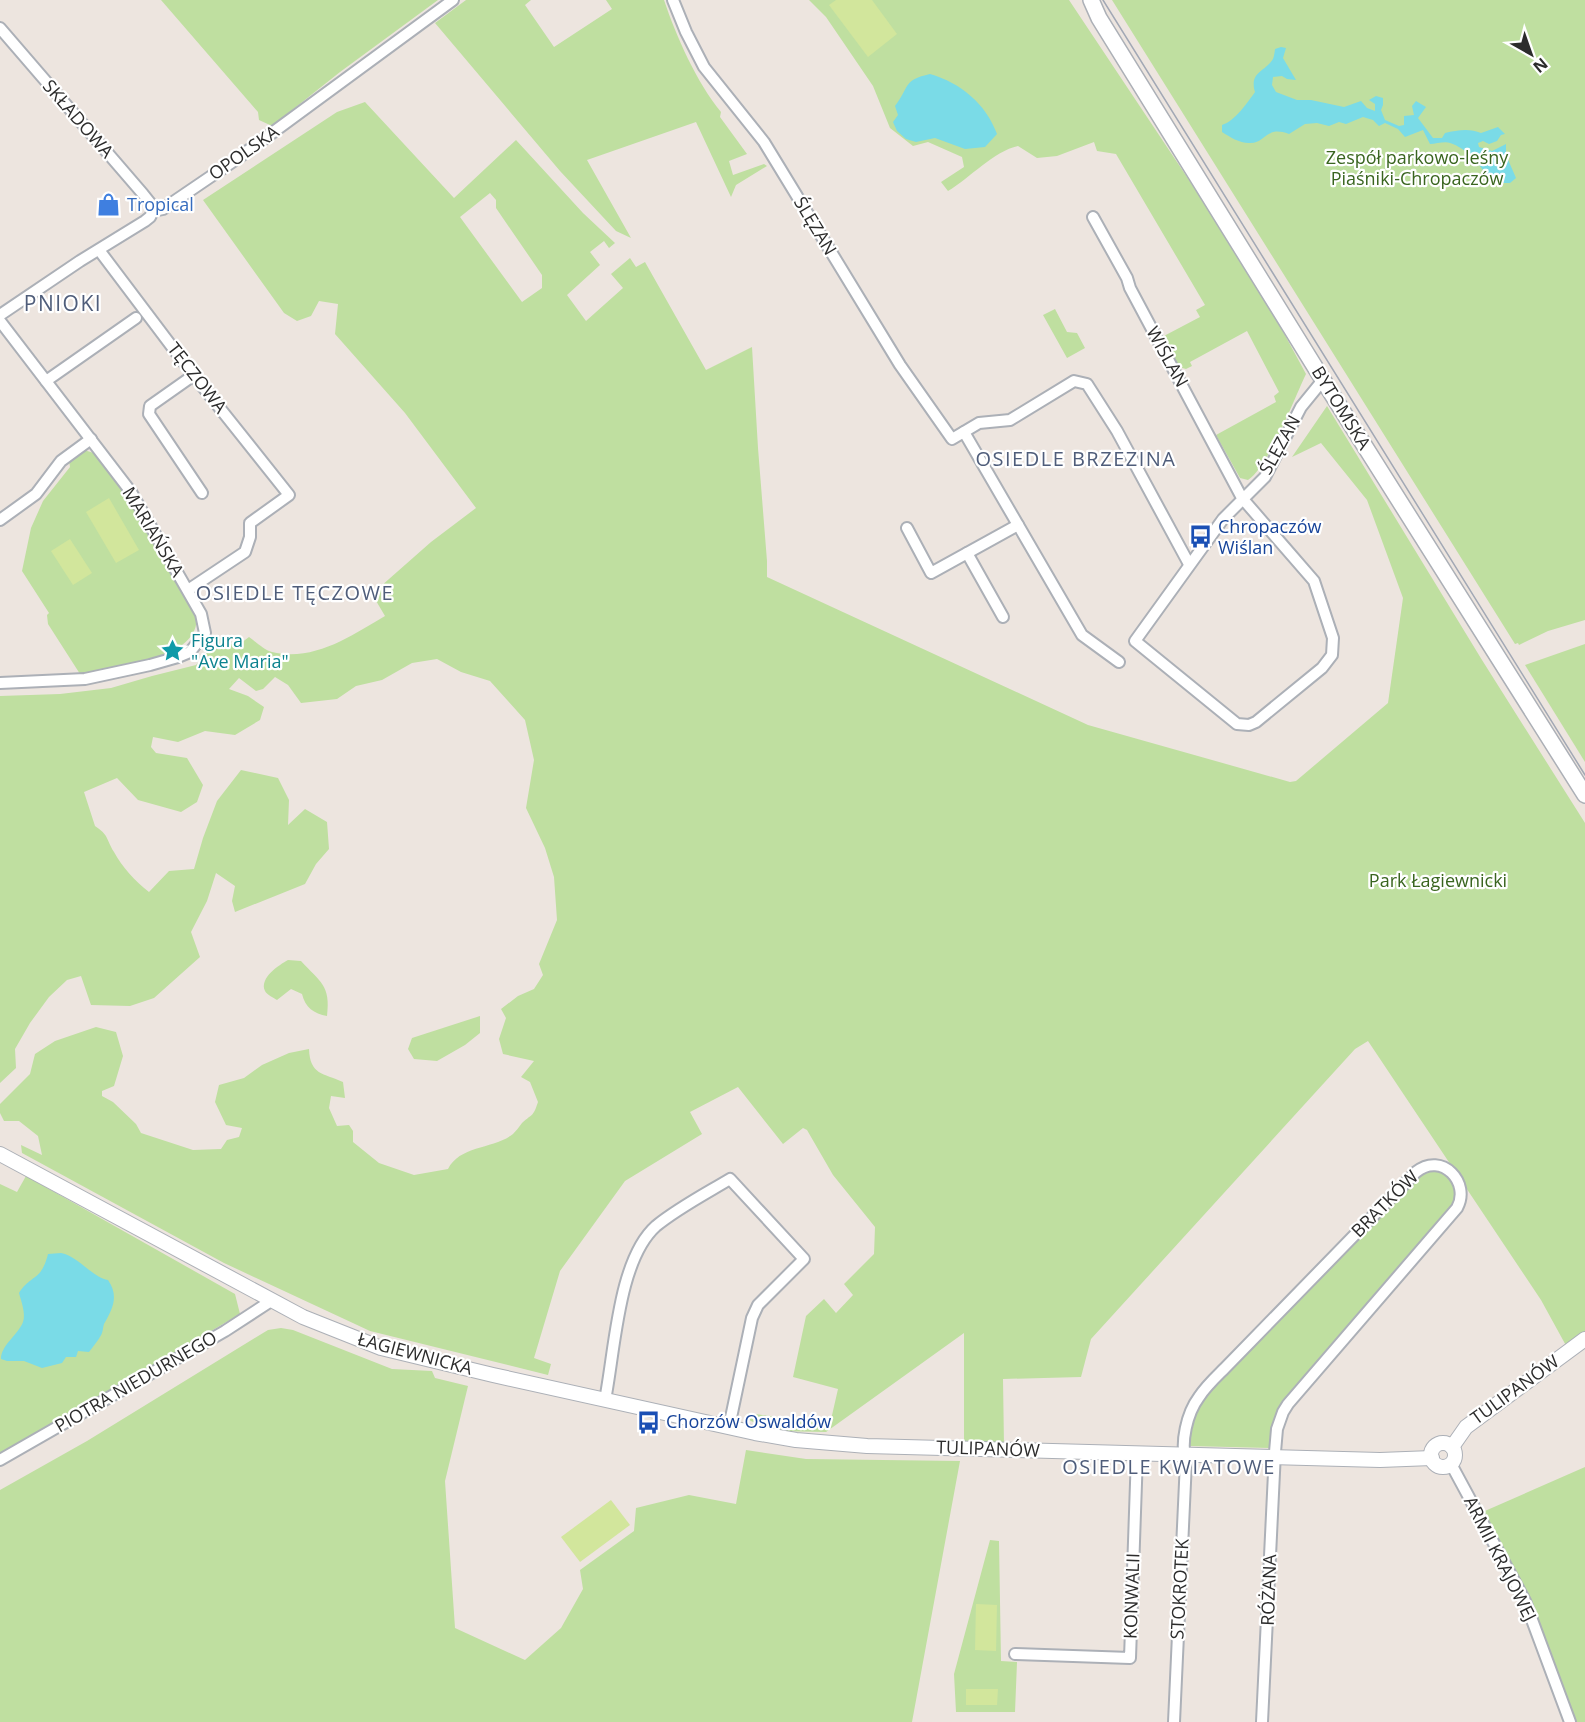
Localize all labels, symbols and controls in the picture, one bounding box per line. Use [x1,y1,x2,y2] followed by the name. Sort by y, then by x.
[1501,24,1561,84] north arrow
[1529,53,1553,78] text: N
[38,74,120,163] street label: SKŁADOWA
[204,119,284,185] street label: OPOLSKA
[1326,145,1509,190] park label: Zespół parkowo-leśny Piaśniki-Chropaczów
[96,192,122,218] shop icon: Tropical
[127,192,194,216] place label: Tropical
[789,192,843,259] street label: ŚLĘZAN
[24,289,102,317] district label: PNIOKI
[1141,322,1194,391] street label: WIŚLAN
[163,337,233,418] street label: TĘCZOWA
[1307,361,1377,454] street label: BYTOMSKA
[1253,410,1305,479] street label: ŚLĘZAN
[975,445,1177,472] district label: OSIEDLE BRZEZINA
[118,482,190,581] street label: MARIAŃSKA
[1218,514,1321,559] place label: Chropaczów Wiślan
[1187,524,1213,550] bus stop icon: Chropaczów Wiślan
[196,579,394,606] district label: OSIEDLE TĘCZOWE
[191,628,289,673] place label: Figura "Ave Maria"
[160,638,186,664] place icon: Figura "Ave Maria"
[1369,868,1507,892] park label: Park Łagiewnicki
[1346,1164,1423,1242] street label: BRATKÓW
[50,1325,221,1437] street label: PIOTRA NIEDURNEGO
[355,1326,476,1380] street label: ŁAGIEWNICKA
[1465,1349,1564,1429] street label: TULIPANÓW
[635,1409,661,1435] bus stop icon: Chorzów Oswaldów
[666,1409,831,1433] place label: Chorzów Oswaldów
[936,1434,1041,1462] street label: TULIPANÓW
[1062,1453,1276,1480] district label: OSIEDLE KWIATOWE
[1459,1492,1543,1625] street label: ARMII KRAJOWEJ
[1164,1537,1194,1640] street label: STOKROTEK
[1118,1553,1144,1639] street label: KONWALII
[1255,1553,1281,1626] street label: RÓŻANA

